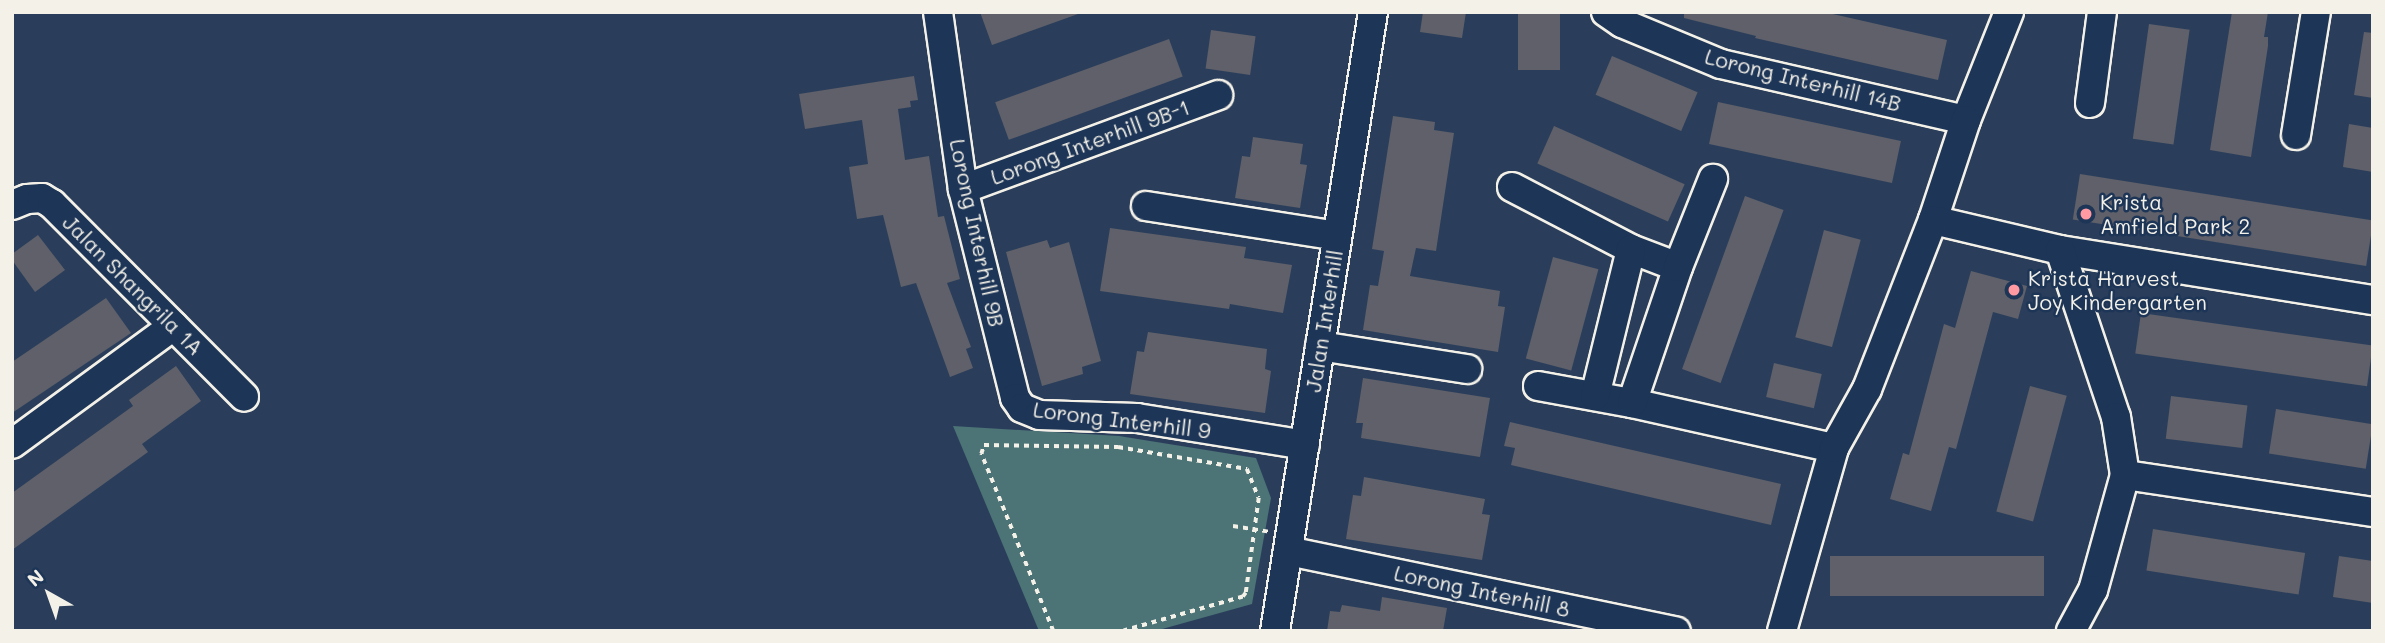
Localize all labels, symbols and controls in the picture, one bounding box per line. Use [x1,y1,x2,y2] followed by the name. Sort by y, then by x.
[1702,43,1904,117] street label: Lorong Interhill 14B
[987,94,1193,190] street label: Lorong Interhill 9B-1
[945,137,1009,329] street label: Lorong Interhill 9B
[2100,189,2250,239] place label: Krista Amfield Park 2
[2078,206,2094,222] marker: Krista Amfield Park 2
[58,210,208,360] street label: Jalan Shangrila 1A
[1300,248,1348,394] street label: Jalan Interhill
[2028,265,2207,315] place label: Krista Harvest Joy Kindergarten
[2006,282,2022,298] marker: Krista Harvest Joy Kindergarten
[1032,397,1212,443] street label: Lorong Interhill 9
[14,559,84,629] north arrow
[1392,560,1572,622] street label: Lorong Interhill 8
[22,563,49,592] text: N

